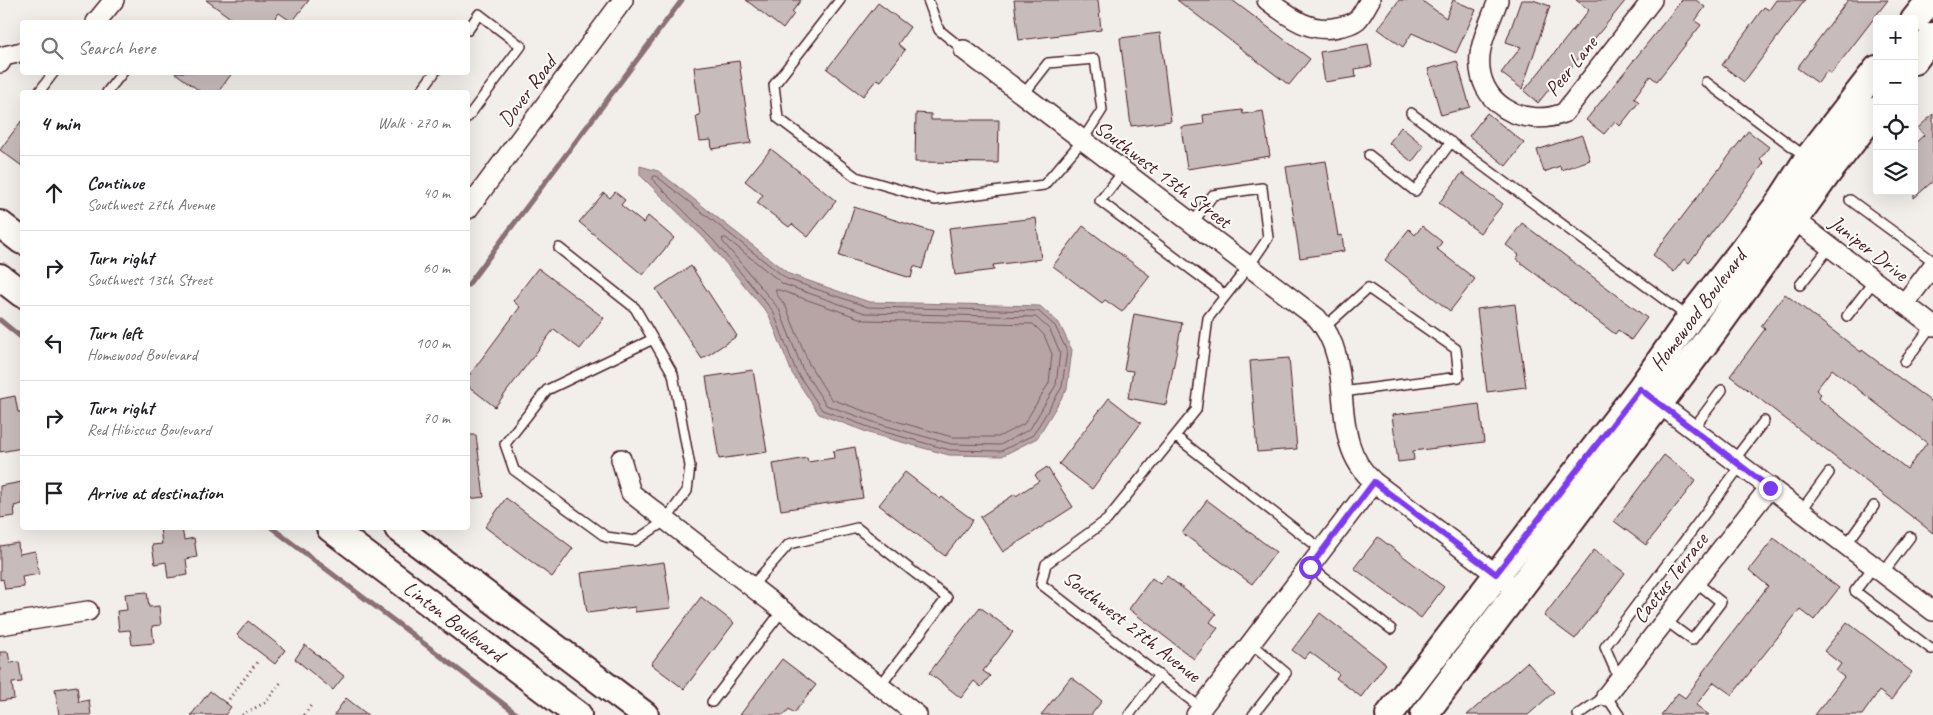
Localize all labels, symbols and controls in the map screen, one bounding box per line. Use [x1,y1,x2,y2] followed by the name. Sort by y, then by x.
[1873,15,1918,195] map controls
[1873,15,1918,60] button: +
[20,20,470,75] search box
[1539,29,1604,101] street label: Peer Lane
[38,34,66,62] icon: search
[78,36,155,60] text: Search here
[492,48,564,131] street label: Dover Road
[1873,60,1918,105] button: −
[1873,105,1918,150] button: locate
[40,110,80,136] text: 4 min
[378,113,450,133] text: Walk · 270 m
[1090,114,1238,235] street label: Southwest 13th Street
[1873,150,1918,195] button: layers
[87,171,144,195] text: Continue
[40,179,68,207] icon: ahead
[423,183,450,203] text: 40 m
[87,195,215,215] text: Southwest 27th Avenue
[1824,209,1914,287] street label: Juniper Drive
[1644,241,1754,376] street label: Homewood Boulevard
[87,246,154,270] text: Turn right
[40,254,68,282] icon: right
[423,258,450,278] text: 60 m
[87,270,212,290] text: Southwest 13th Street
[87,321,142,345] text: Turn left
[40,329,68,357] icon: left
[416,333,450,353] text: 100 m
[87,345,197,365] text: Homewood Boulevard
[87,396,154,420] text: Turn right
[40,404,68,432] icon: right
[423,408,450,428] text: 70 m
[87,420,211,440] text: Red Hibiscus Boulevard
[1759,477,1782,500] route end
[40,479,68,507] icon: arrive
[87,481,223,505] text: Arrive at destination
[1627,527,1714,628] street label: Cactus Terrace
[1299,556,1322,579] route start
[1058,564,1207,688] street label: Southwest 27th Avenue
[398,575,513,670] street label: Linton Boulevard

